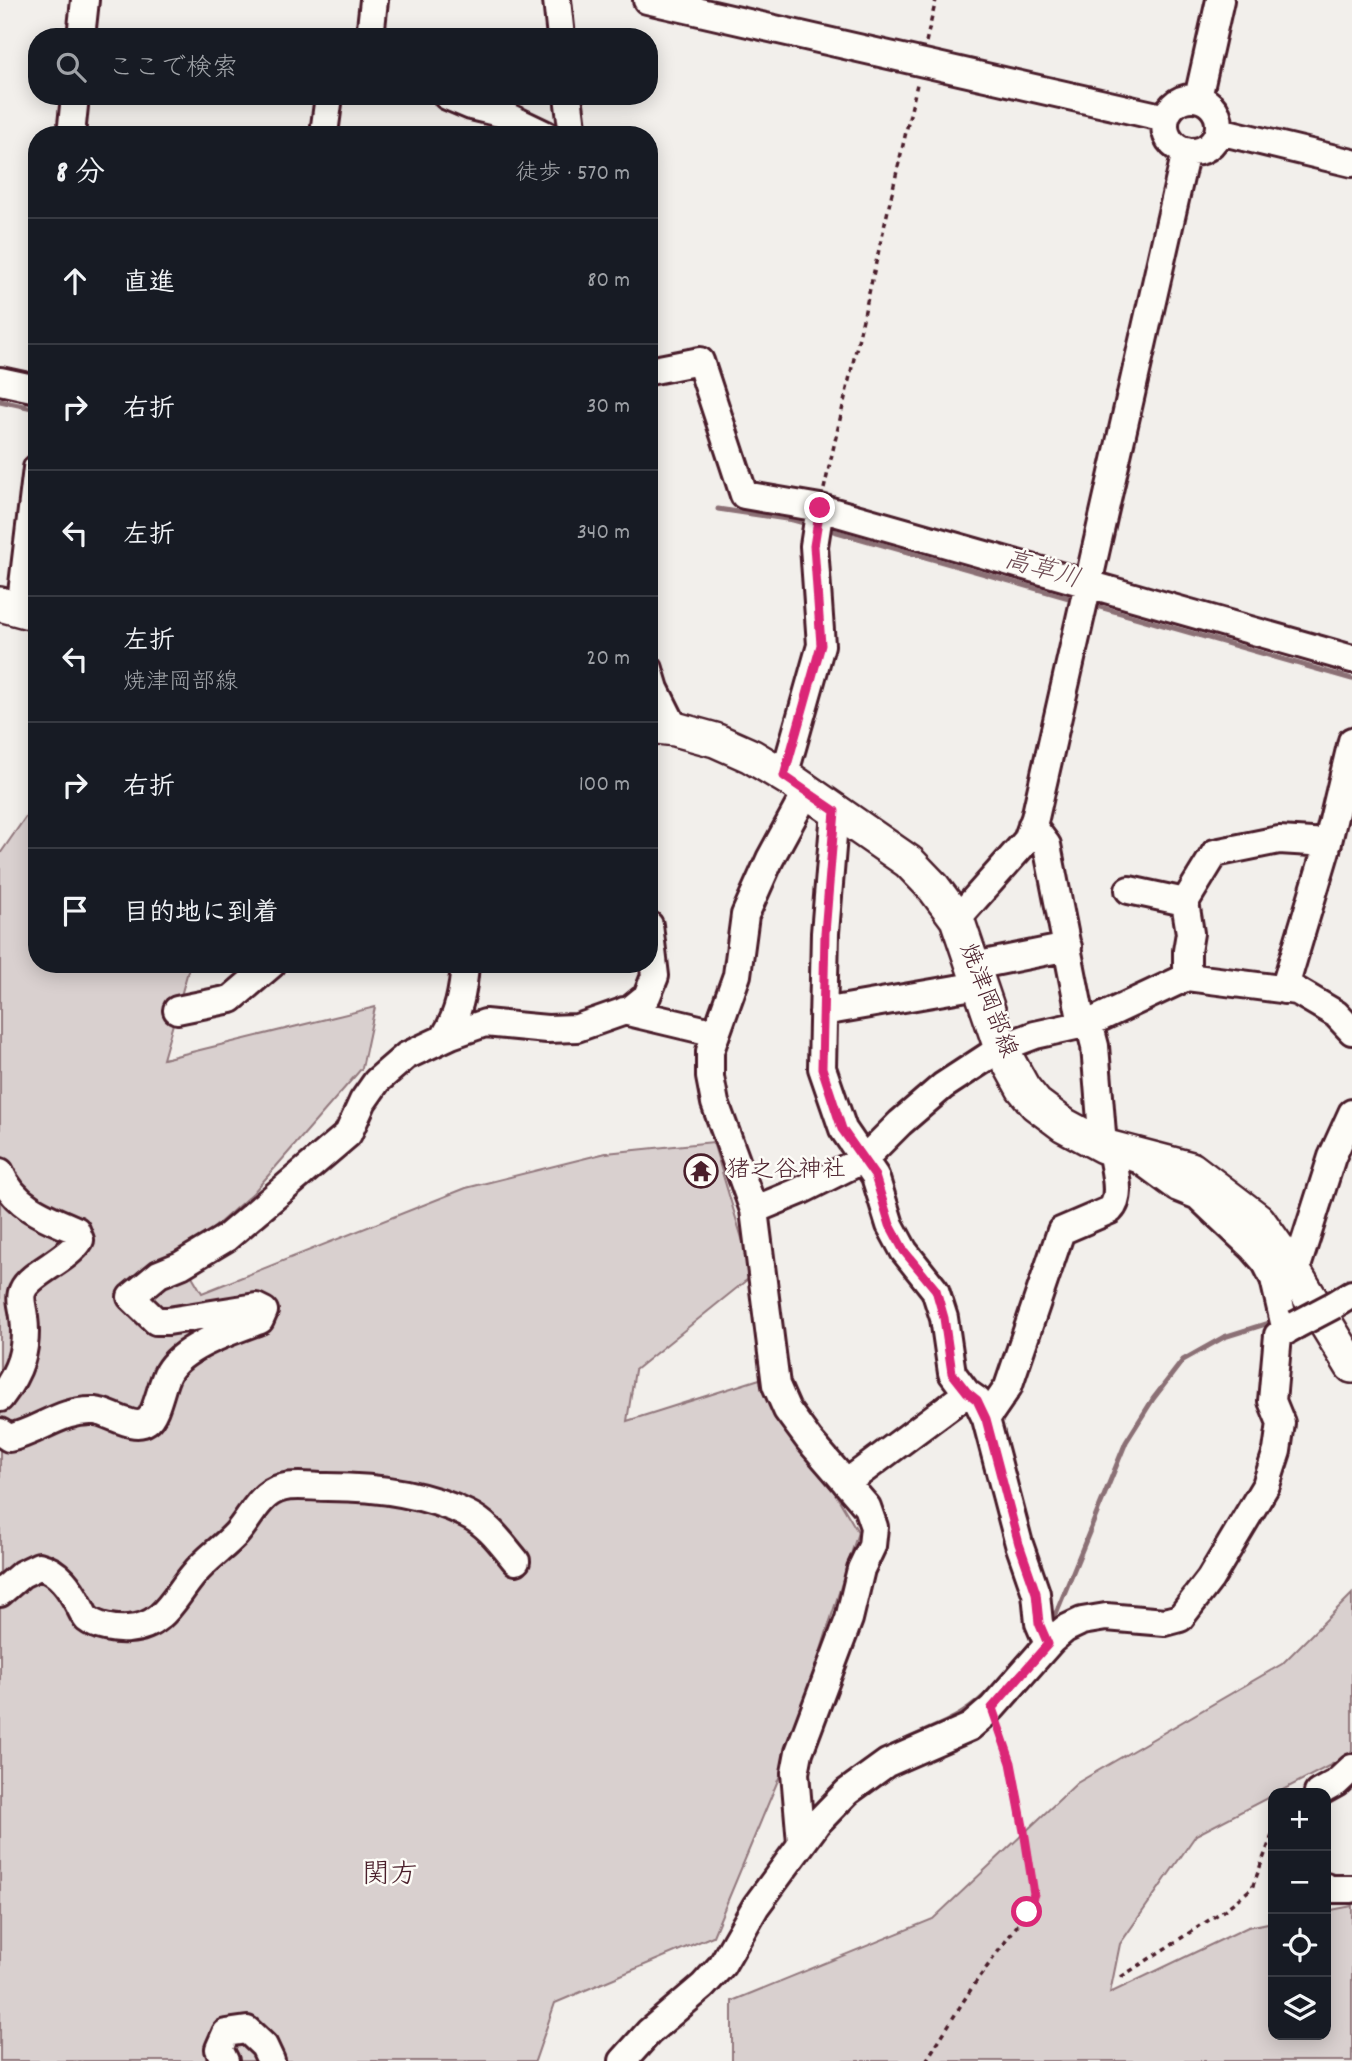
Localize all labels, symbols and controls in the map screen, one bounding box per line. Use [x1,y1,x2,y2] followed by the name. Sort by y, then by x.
[28,28,658,105] search box
[52,48,90,86] icon: search
[108,51,238,88] text: ここで検索
[56,154,105,197] text: 8 分
[515,158,630,191] text: 徒歩 · 570 m
[56,262,94,300] icon: ahead
[587,265,630,298] text: 80 m
[123,266,175,303] text: 直進
[56,388,94,426] icon: right
[586,391,630,424] text: 30 m
[123,392,175,429] text: 右折
[804,492,835,523] route end
[56,514,94,552] icon: left
[577,517,630,550] text: 340 m
[123,518,175,555] text: 左折
[999,542,1085,600] water label: 高草川
[123,624,175,661] text: 左折
[56,640,94,678] icon: left
[586,643,630,676] text: 20 m
[123,667,238,700] text: 焼津岡部線
[56,766,94,804] icon: right
[579,769,630,802] text: 100 m
[123,770,175,807] text: 右折
[56,892,94,930] icon: arrive
[123,896,279,933] text: 目的地に到着
[950,939,1024,1063] street label: 焼津岡部線
[682,1152,720,1190] temple icon: 猪之谷神社
[726,1154,846,1188] place label: 猪之谷神社
[1268,1788,1331,2040] map controls
[1268,1788,1331,1851] button: +
[1268,1851,1331,1914] button: −
[362,1857,418,1897] district label: 関方
[1011,1896,1042,1927] route start
[1268,1914,1331,1977] button: locate
[1268,1977,1331,2040] button: layers

